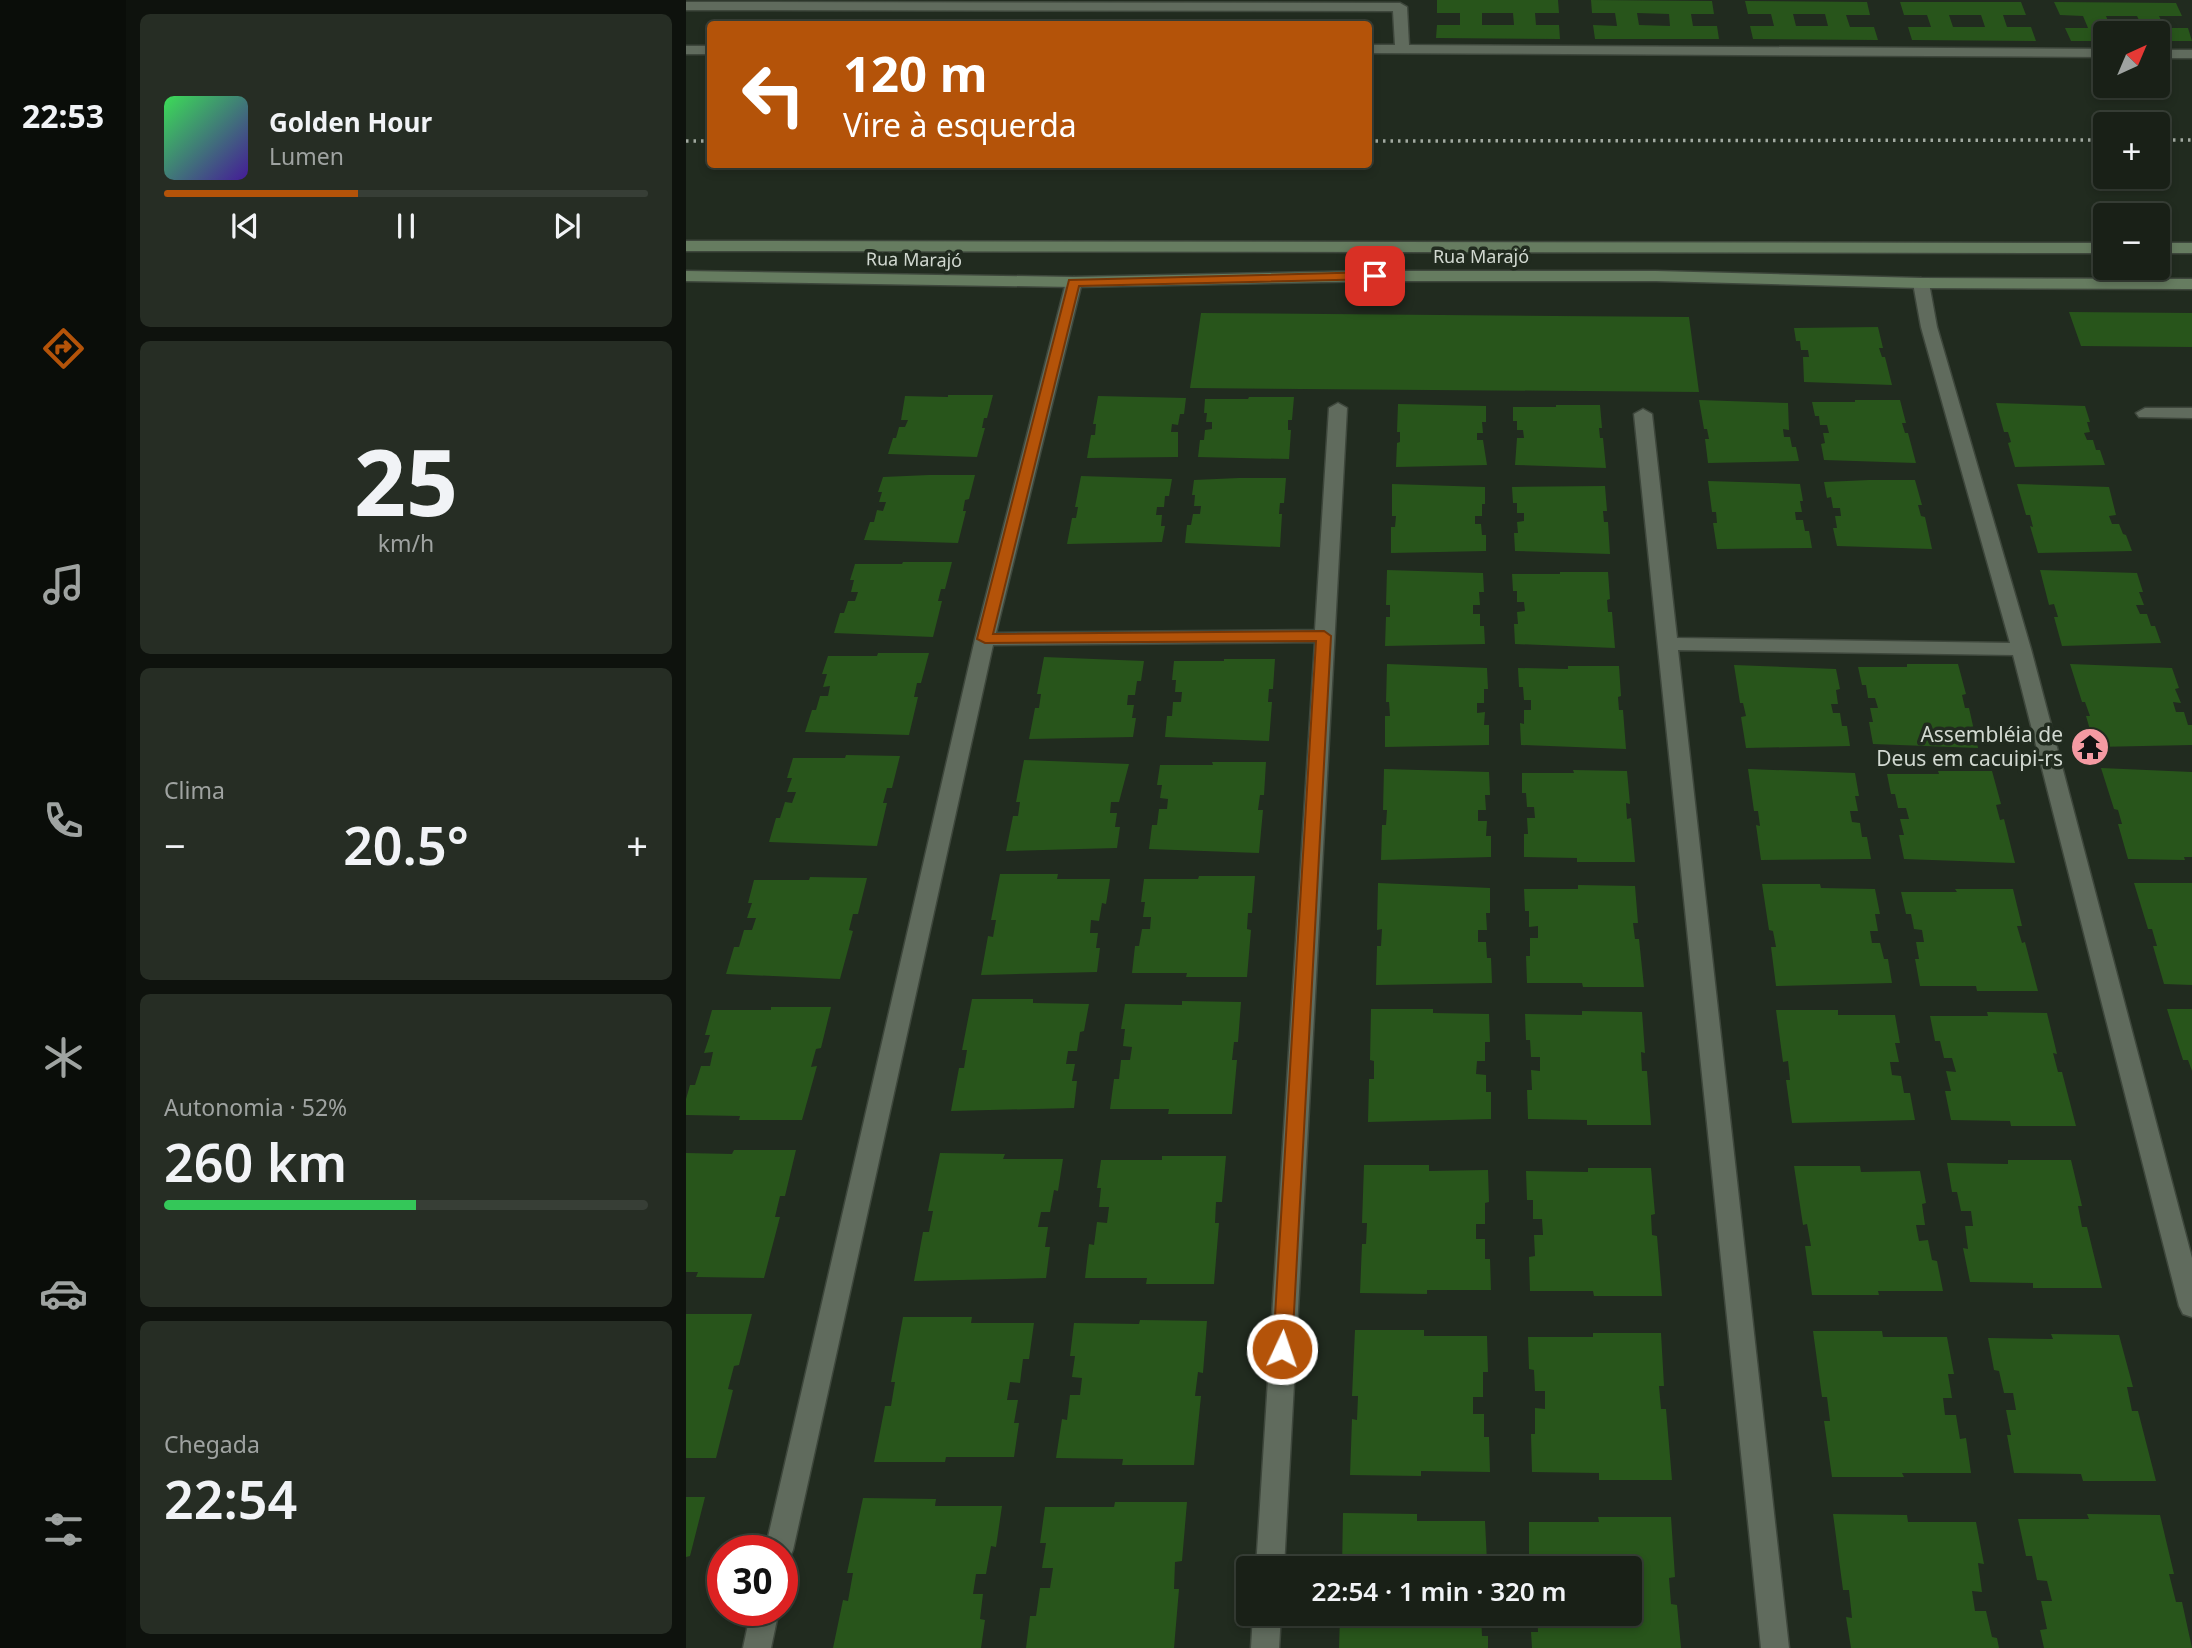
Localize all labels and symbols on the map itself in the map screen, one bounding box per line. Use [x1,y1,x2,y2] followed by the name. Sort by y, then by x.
[2093,21,2170,98] north arrow
[1433,244,1529,268] street label: Rua Marajó
[866,246,962,272] street label: Rua Marajó
[1345,246,1405,306] pin
[1876,720,2063,772] place label: Assembléia de Deus em cacuipi-rs
[2069,726,2111,768] temple icon: Assembléia de Deus em cacuipi-rs
[1245,1312,1319,1386] position arrow
[707,1535,798,1626] speed limit sign: 30

